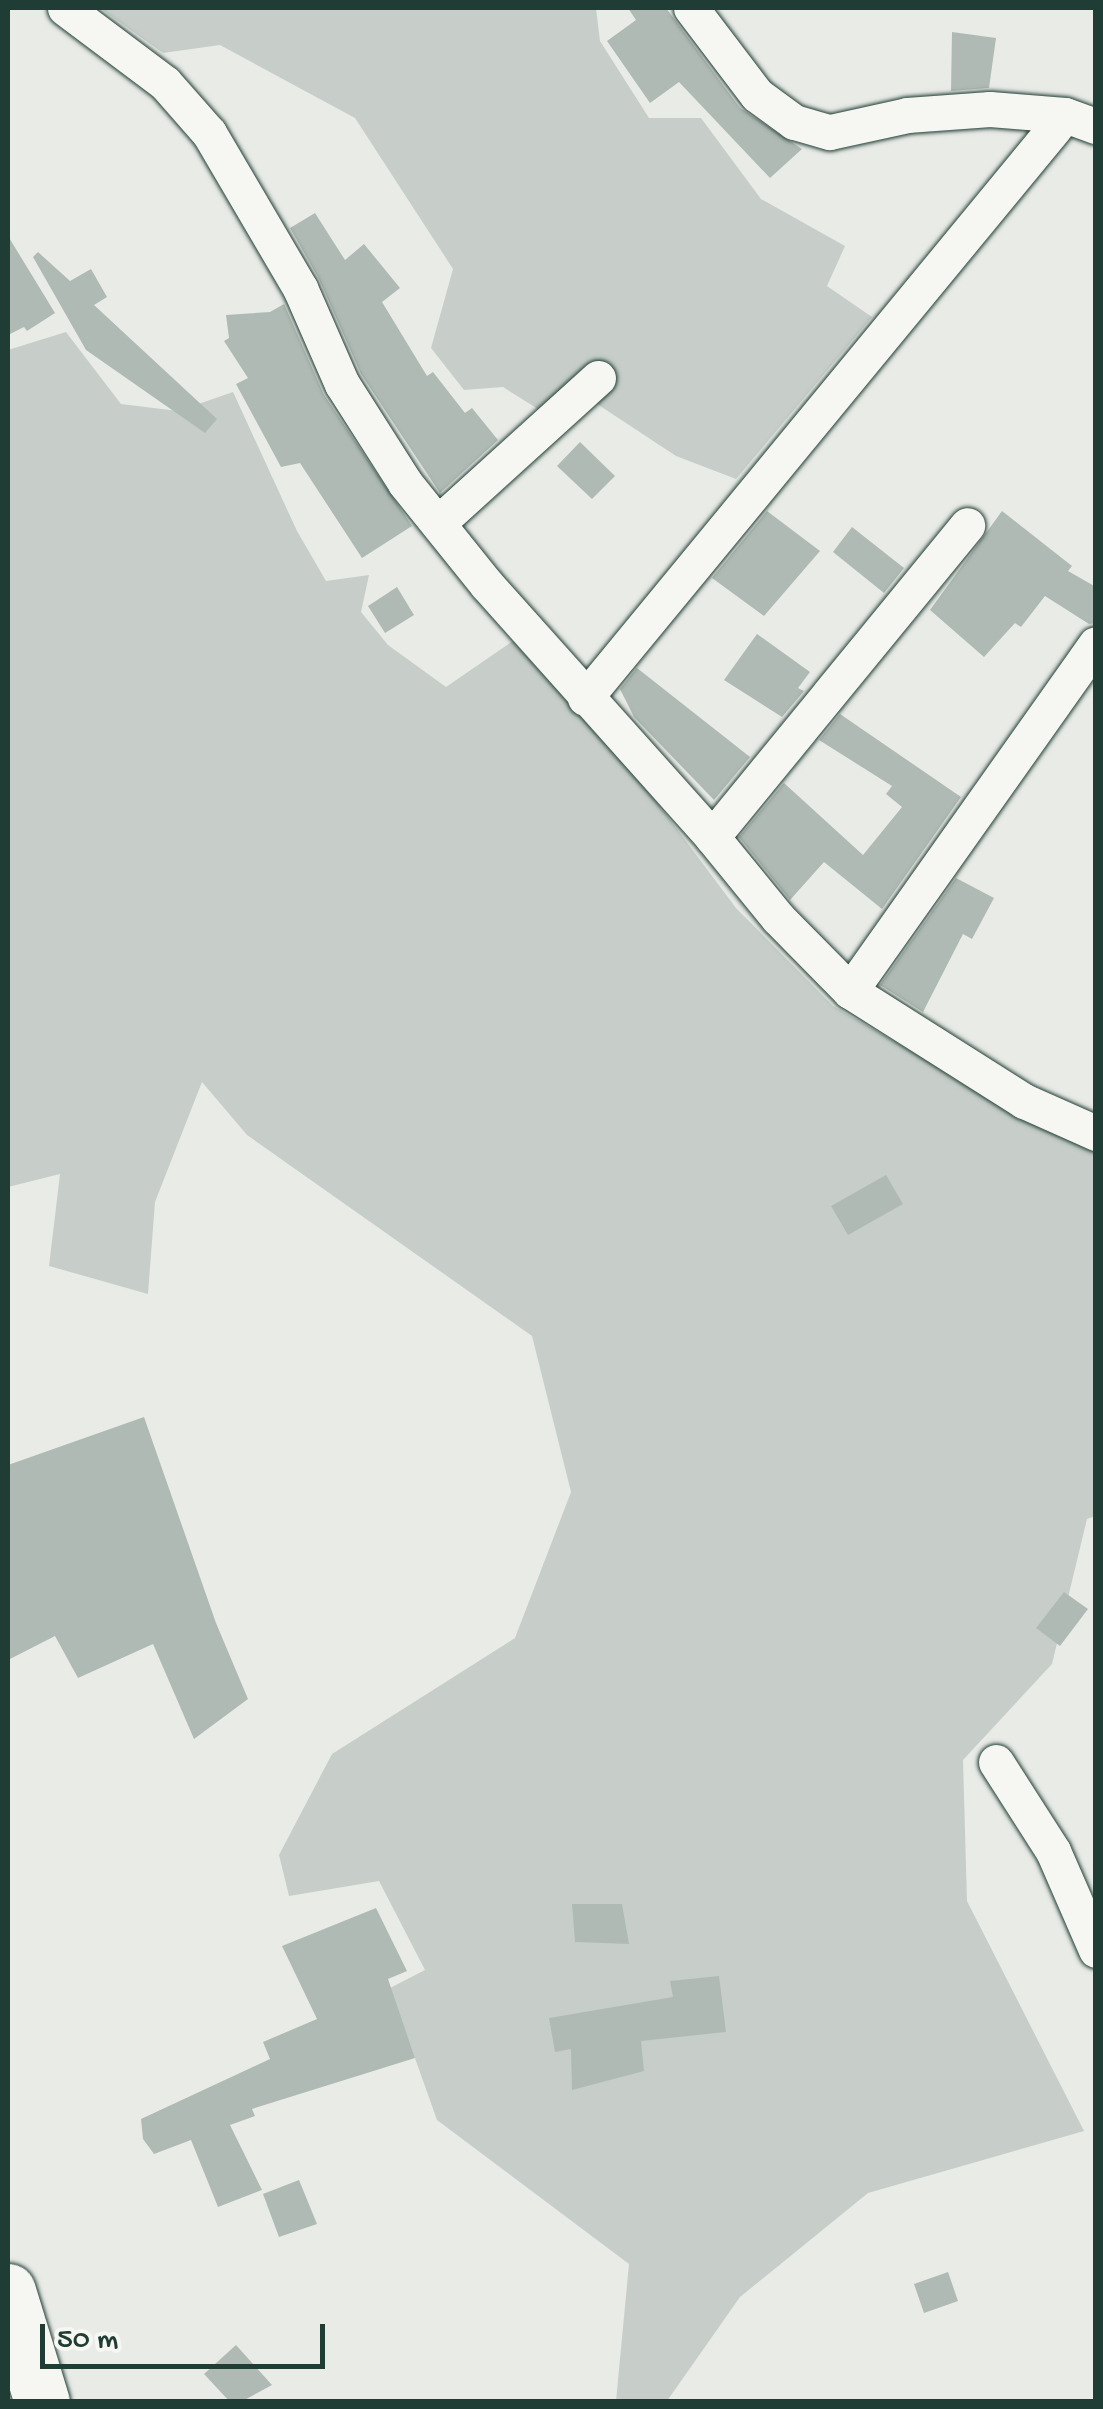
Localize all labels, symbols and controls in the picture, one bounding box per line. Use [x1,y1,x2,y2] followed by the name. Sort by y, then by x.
[45,2304,330,2366] scale bar
[57,2324,118,2359] text: 50 m

